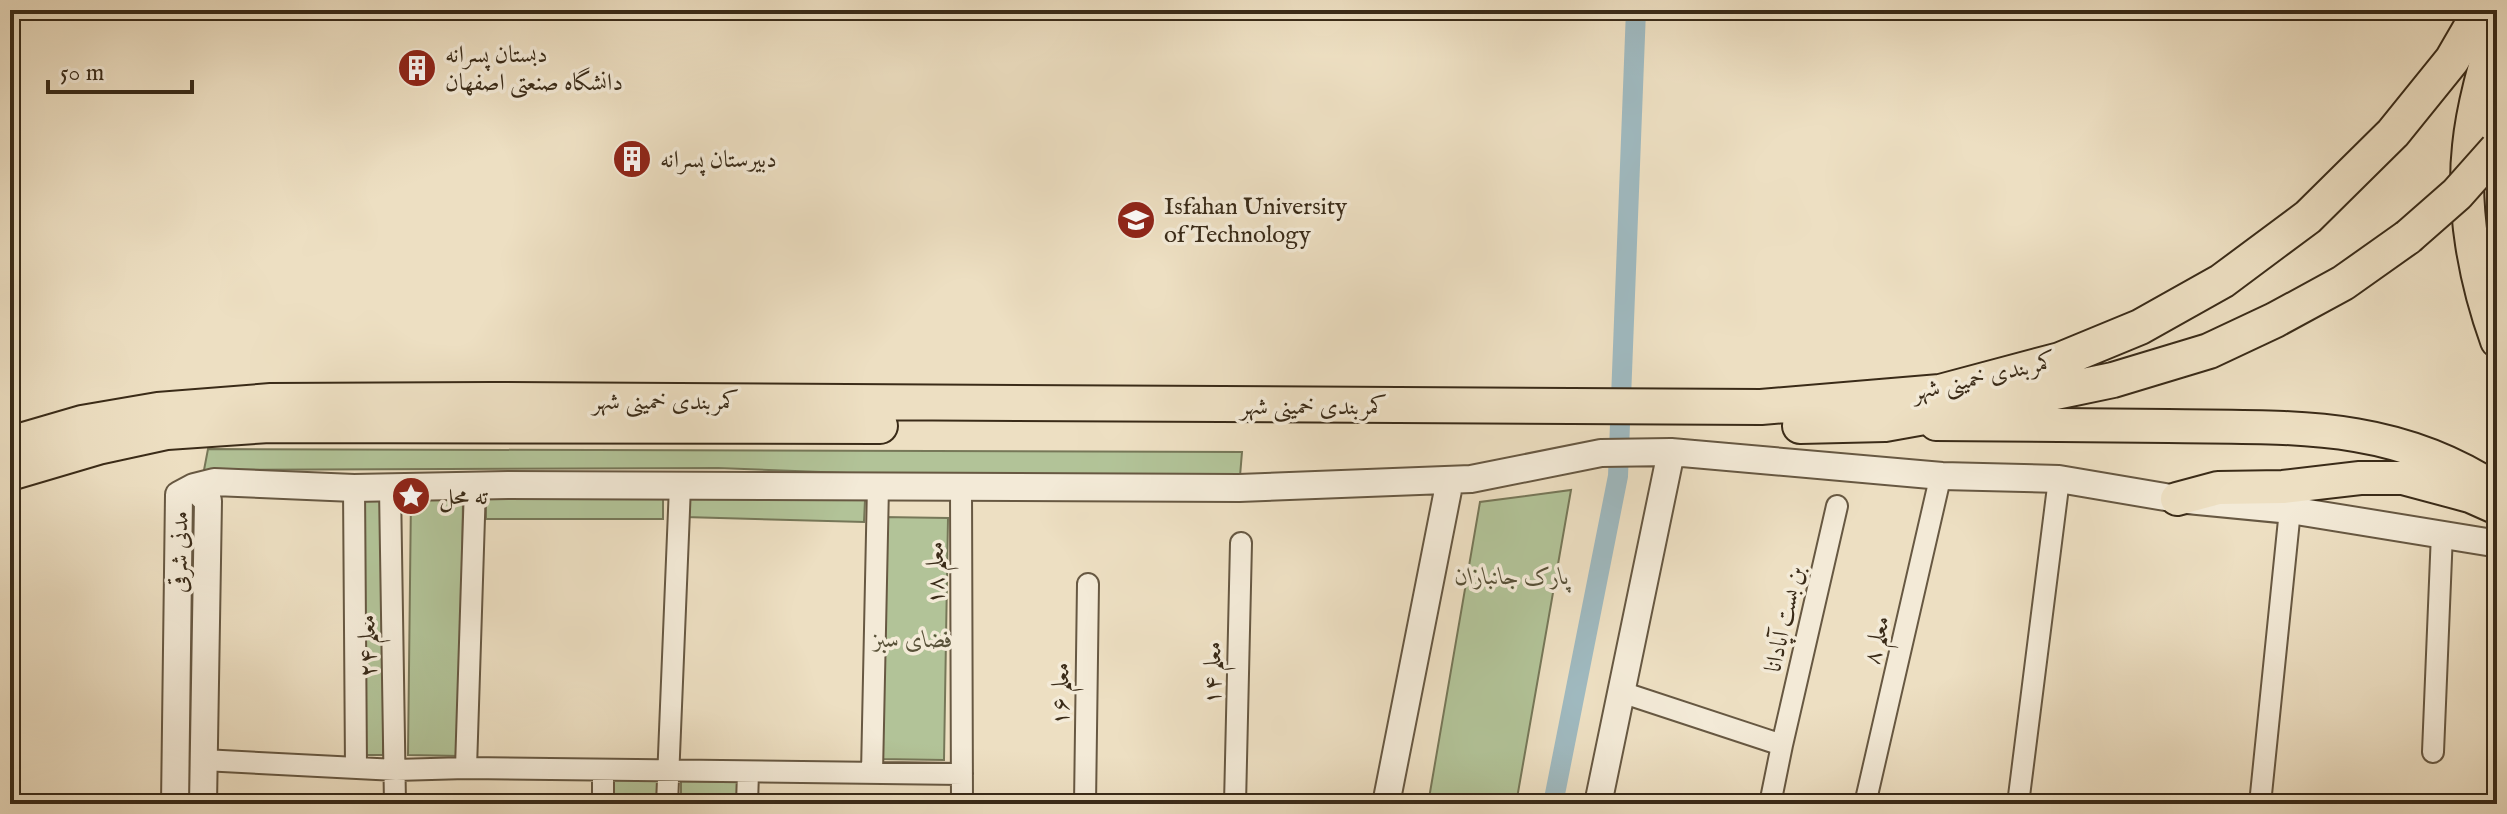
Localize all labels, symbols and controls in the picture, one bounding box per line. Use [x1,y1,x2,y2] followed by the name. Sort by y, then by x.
[445,40,623,99] place label: دبستان پسرانه دانشگاه صنعتی اصفهان
[48,44,192,94] scale bar
[396,47,438,89] building icon: دبستان پسرانه دانشگاه صنعتی اصفهان
[60,58,104,89] text: 50 m
[611,138,653,180] building icon: دبیرستان پسرانه
[660,145,777,177] place label: دبیرستان پسرانه
[1164,192,1347,251] place label: Isfahan University of Technology
[1115,199,1157,241] school or university icon: Isfahan University of Technology
[1906,346,2059,410] street label: کمربندی خمینی شهر
[590,387,739,418] street label: کمربندی خمینی شهر
[1238,392,1387,423] street label: کمربندی خمینی شهر
[390,475,432,517] place icon: ته محل
[439,482,488,513] place label: ته محل
[164,511,197,593] street label: مدنی شرقی
[921,541,959,605] street label: معلم ۱۸
[1455,562,1572,593] park label: پارک جانبازان
[1758,563,1813,675] street label: بن بست آپادانا
[1857,613,1905,669] street label: معلم ۸
[352,614,392,678] street label: معلم ۲۴
[871,625,953,656] park label: فضای سبز
[1197,641,1237,705] street label: معلم ۱۴
[1045,662,1085,726] street label: معلم ۱۶

